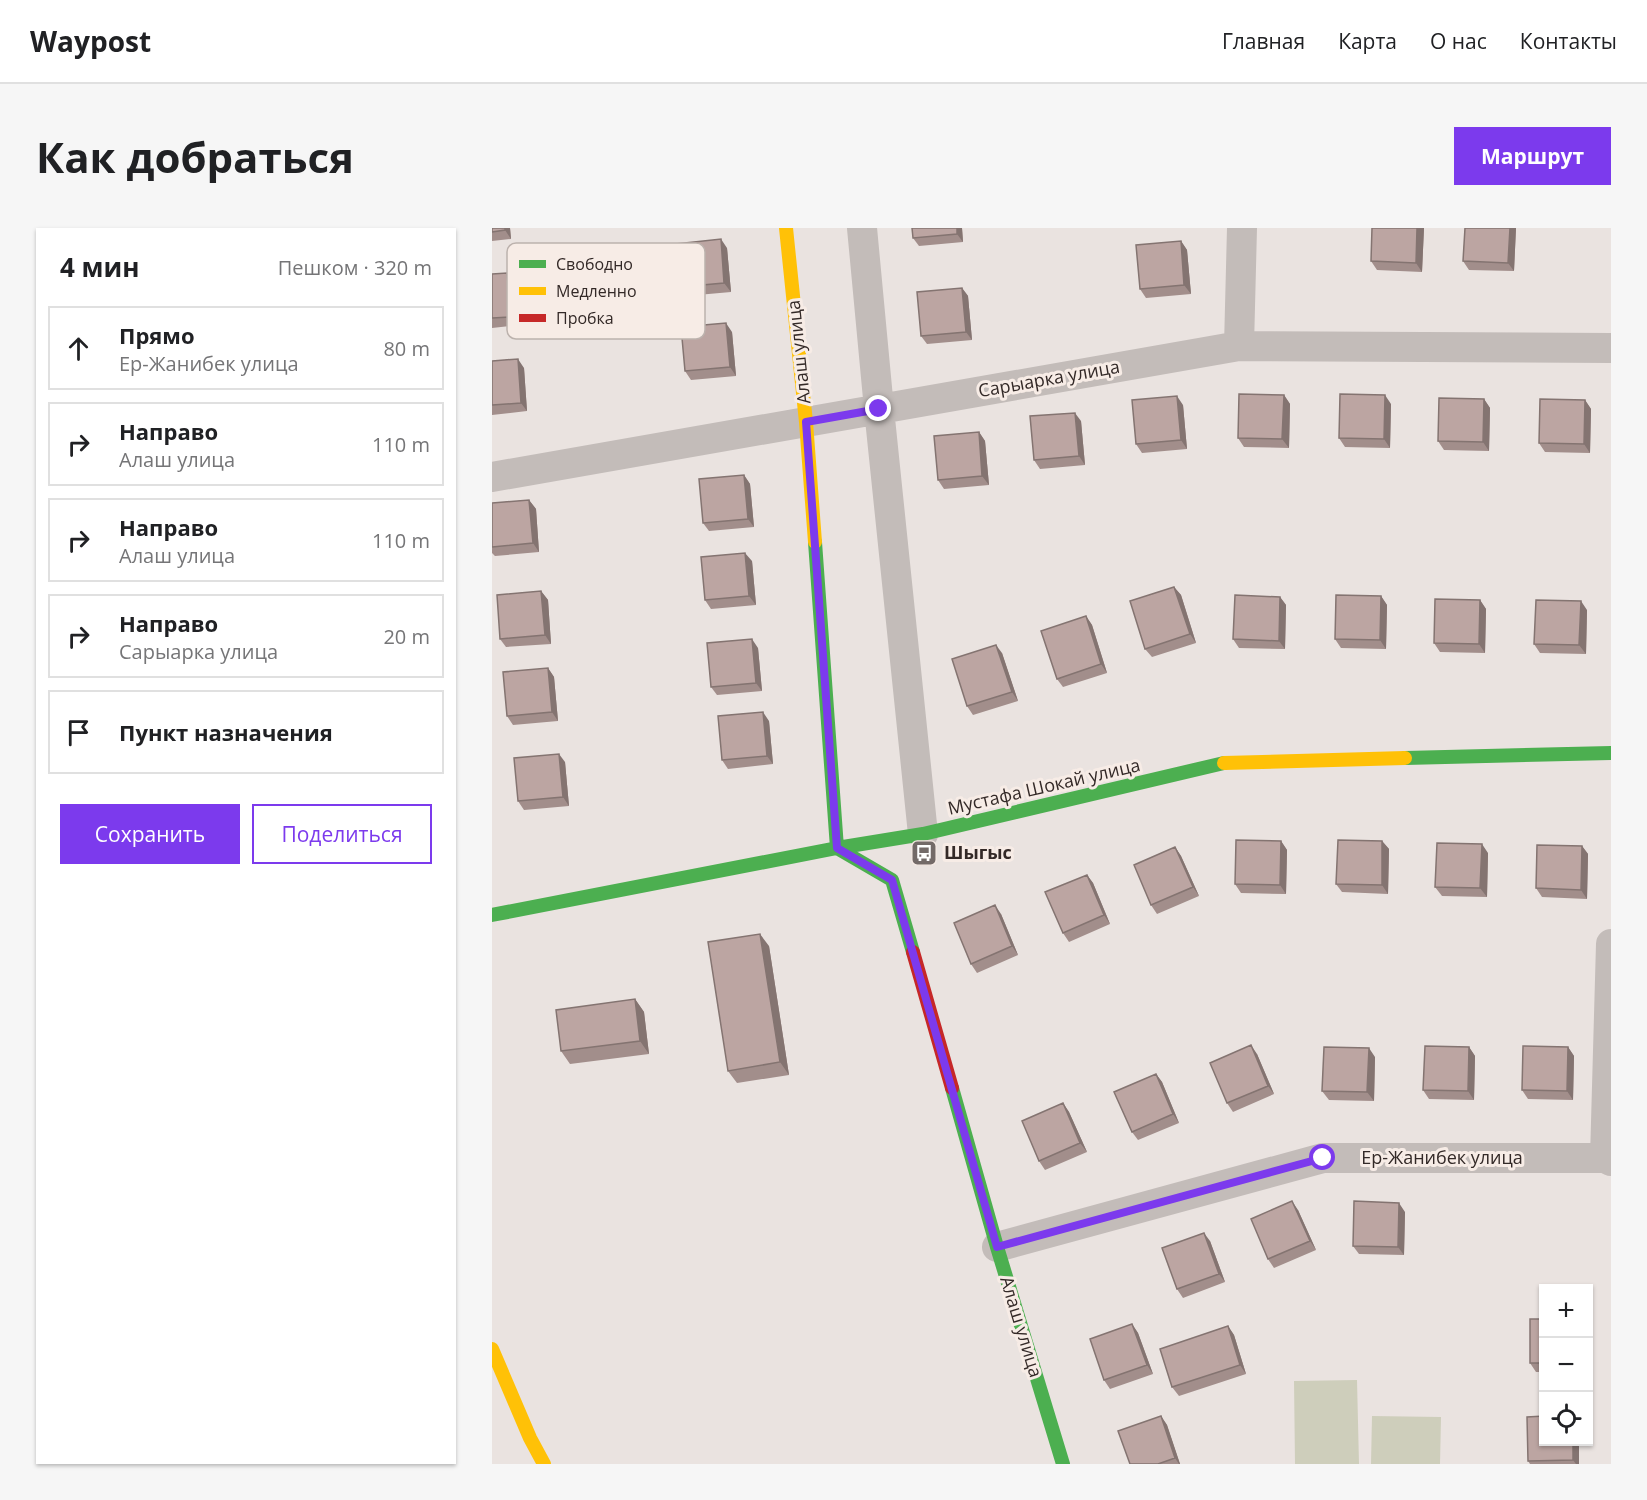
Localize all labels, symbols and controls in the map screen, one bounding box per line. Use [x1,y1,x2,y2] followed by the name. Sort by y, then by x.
[30,22,151,60] text: Waypost
[1222,27,1305,55] text: Главная
[1338,27,1397,55] text: Карта
[1430,27,1487,55] text: О нас
[1520,27,1617,55] text: Контакты
[1454,127,1611,185] button: Маршрут
[36,128,354,185] text: Как добраться
[507,243,705,339] legend
[60,249,140,285] text: 4 мин
[556,253,633,275] text: Свободно
[278,254,432,281] text: Пешком · 320 m
[556,280,637,302] text: Медленно
[781,299,815,405] street label: Алаш улица
[556,307,614,329] text: Пробка
[119,320,195,350] text: Прямо
[62,332,95,365] icon: ahead
[383,335,430,362] text: 80 m
[119,350,299,377] text: Ер-Жанибек улица
[976,354,1121,402] street label: Сарыарка улица
[865,395,891,421] route end
[119,416,218,446] text: Направо
[62,428,95,461] icon: right
[372,431,430,458] text: 110 m
[119,446,235,473] text: Алаш улица
[119,512,218,542] text: Направо
[62,524,95,557] icon: right
[372,527,430,554] text: 110 m
[119,542,235,569] text: Алаш улица
[119,608,218,638] text: Направо
[62,620,95,653] icon: right
[383,623,430,650] text: 20 m
[119,638,278,665] text: Сарыарка улица
[62,716,95,749] icon: arrive
[119,717,333,747] text: Пункт назначения
[945,752,1142,820] street label: Мустафа Шокай улица
[60,804,240,864] button: Сохранить
[252,804,432,864] button: Поделиться
[909,838,939,868] bus stop icon: Шыгыс
[944,840,1012,864] place label: Шыгыс
[1309,1144,1335,1170] route start
[1361,1145,1523,1169] street label: Ер-Жанибек улица
[995,1273,1049,1380] street label: Алаш улица
[1539,1284,1593,1446] map controls
[1539,1284,1593,1338] button: +
[1539,1338,1593,1392] button: −
[1539,1392,1593,1446] button: locate

